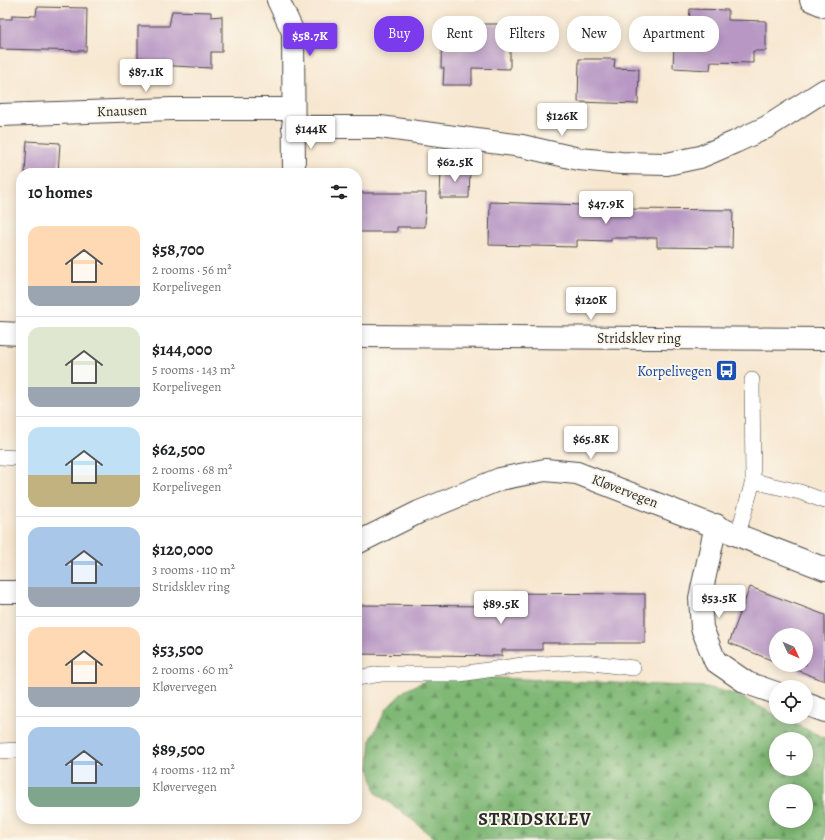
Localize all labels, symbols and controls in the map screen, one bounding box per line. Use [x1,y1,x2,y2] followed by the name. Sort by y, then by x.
[374,16,424,52] chip: Buy
[432,16,487,52] chip: Rent
[495,16,559,52] chip: Filters
[567,16,621,52] chip: New
[629,16,719,52] chip: Apartment
[277,23,343,57] pin: $58.7K
[292,27,328,44] text: $58.7K
[113,59,179,93] pin: $87.1K
[129,63,163,80] text: $87.1K
[97,101,148,121] street label: Knausen
[534,103,590,137] pin: $126K
[546,107,578,124] text: $126K
[283,116,339,150] pin: $144K
[295,120,327,137] text: $144K
[422,149,488,183] pin: $62.5K
[437,153,473,170] text: $62.5K
[28,181,93,204] text: 10 homes
[328,181,350,203] icon: filters
[573,191,639,225] pin: $47.9K
[588,195,624,212] text: $47.9K
[152,238,204,261] text: $58,700
[60,242,108,290] icon: home
[152,261,232,278] text: 2 rooms · 56 m²
[152,278,222,295] text: Korpelivegen
[563,287,619,321] pin: $120K
[575,291,607,308] text: $120K
[597,329,681,348] street label: Stridsklev ring
[152,338,212,361] text: $144,000
[60,343,108,391] icon: home
[714,358,740,384] bus stop icon: Korpelivegen
[152,361,235,378] text: 5 rooms · 143 m²
[637,362,712,381] place label: Korpelivegen
[152,378,222,395] text: Korpelivegen
[558,426,624,460] pin: $65.8K
[573,430,609,447] text: $65.8K
[152,438,205,461] text: $62,500
[60,443,108,491] icon: home
[152,461,232,478] text: 2 rooms · 68 m²
[589,470,661,513] street label: Kløvervegen
[152,478,222,495] text: Korpelivegen
[152,538,213,561] text: $120,000
[60,543,108,591] icon: home
[152,561,235,578] text: 3 rooms · 110 m²
[152,578,230,595] text: Stridsklev ring
[686,585,752,619] pin: $53.5K
[702,589,736,606] text: $53.5K
[468,591,534,625] pin: $89.5K
[483,595,519,612] text: $89.5K
[769,628,813,672] north arrow
[769,628,813,828] map controls
[152,638,203,661] text: $53,500
[60,643,108,691] icon: home
[152,661,233,678] text: 2 rooms · 60 m²
[152,678,217,695] text: Kløvervegen
[769,680,813,724] button: locate
[769,732,813,776] button: +
[152,738,205,761] text: $89,500
[60,743,108,791] icon: home
[152,761,235,778] text: 4 rooms · 112 m²
[152,778,217,795] text: Kløvervegen
[769,784,813,828] button: −
[478,807,592,831] district label: STRIDSKLEV

